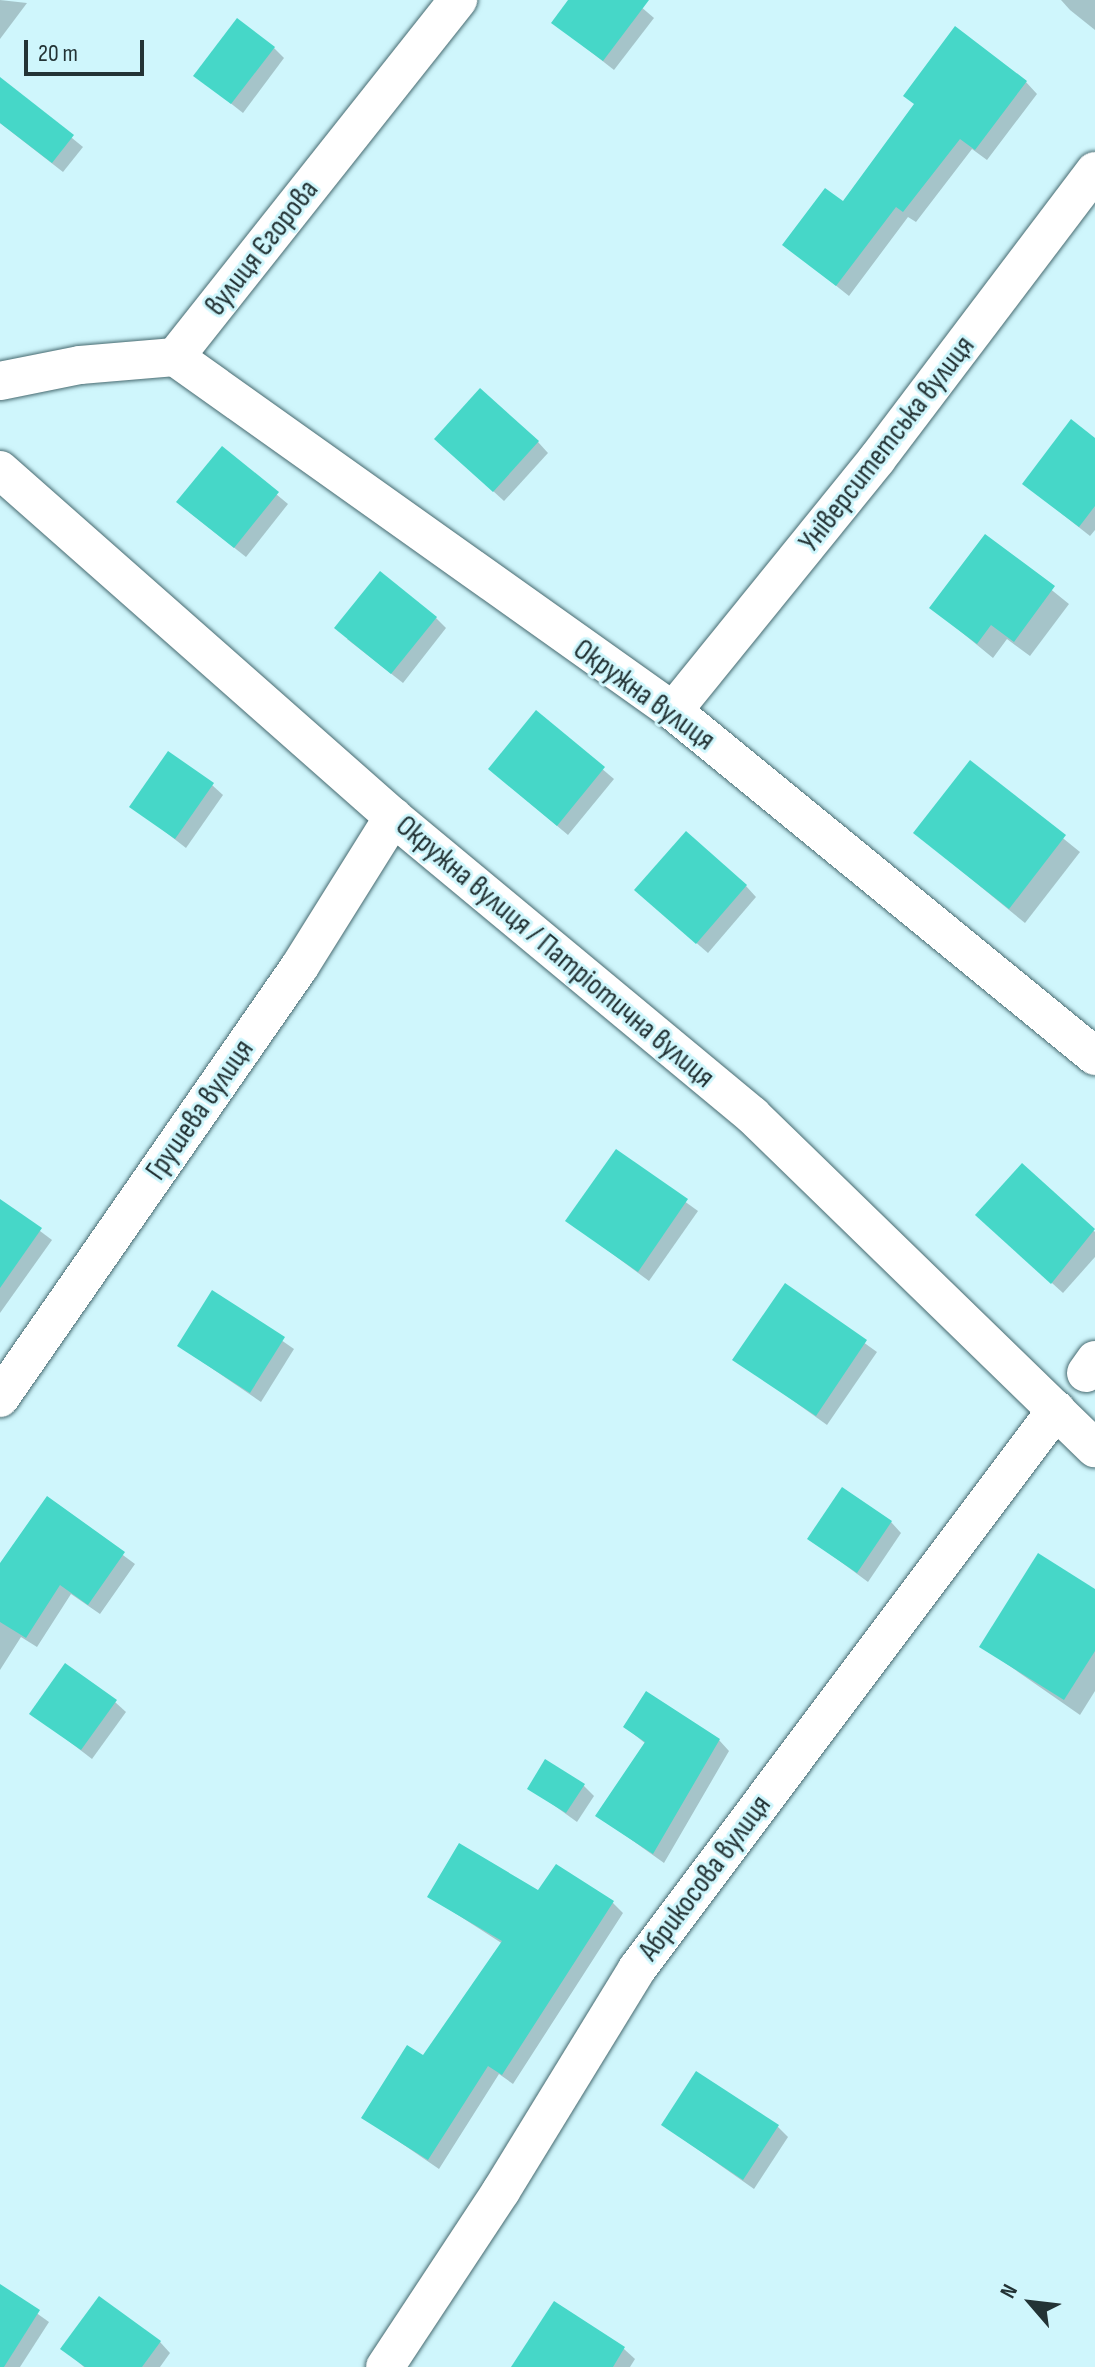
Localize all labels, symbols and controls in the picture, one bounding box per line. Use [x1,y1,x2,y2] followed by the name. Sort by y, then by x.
[28,24,148,74] scale bar
[38,39,78,68] text: 20 m
[198,173,326,323] street label: вулиця Єгорова
[791,329,983,559] street label: Університетська вулиця
[566,632,722,758] street label: Окружна вулиця
[388,808,722,1096] street label: Окружна вулиця / Патріотична вулиця
[138,1033,262,1187] street label: Грушева вулиця
[631,1788,779,1968] street label: Абрикосова вулиця
[991,2263,1071,2343] north arrow
[995,2280,1024,2303] text: N

